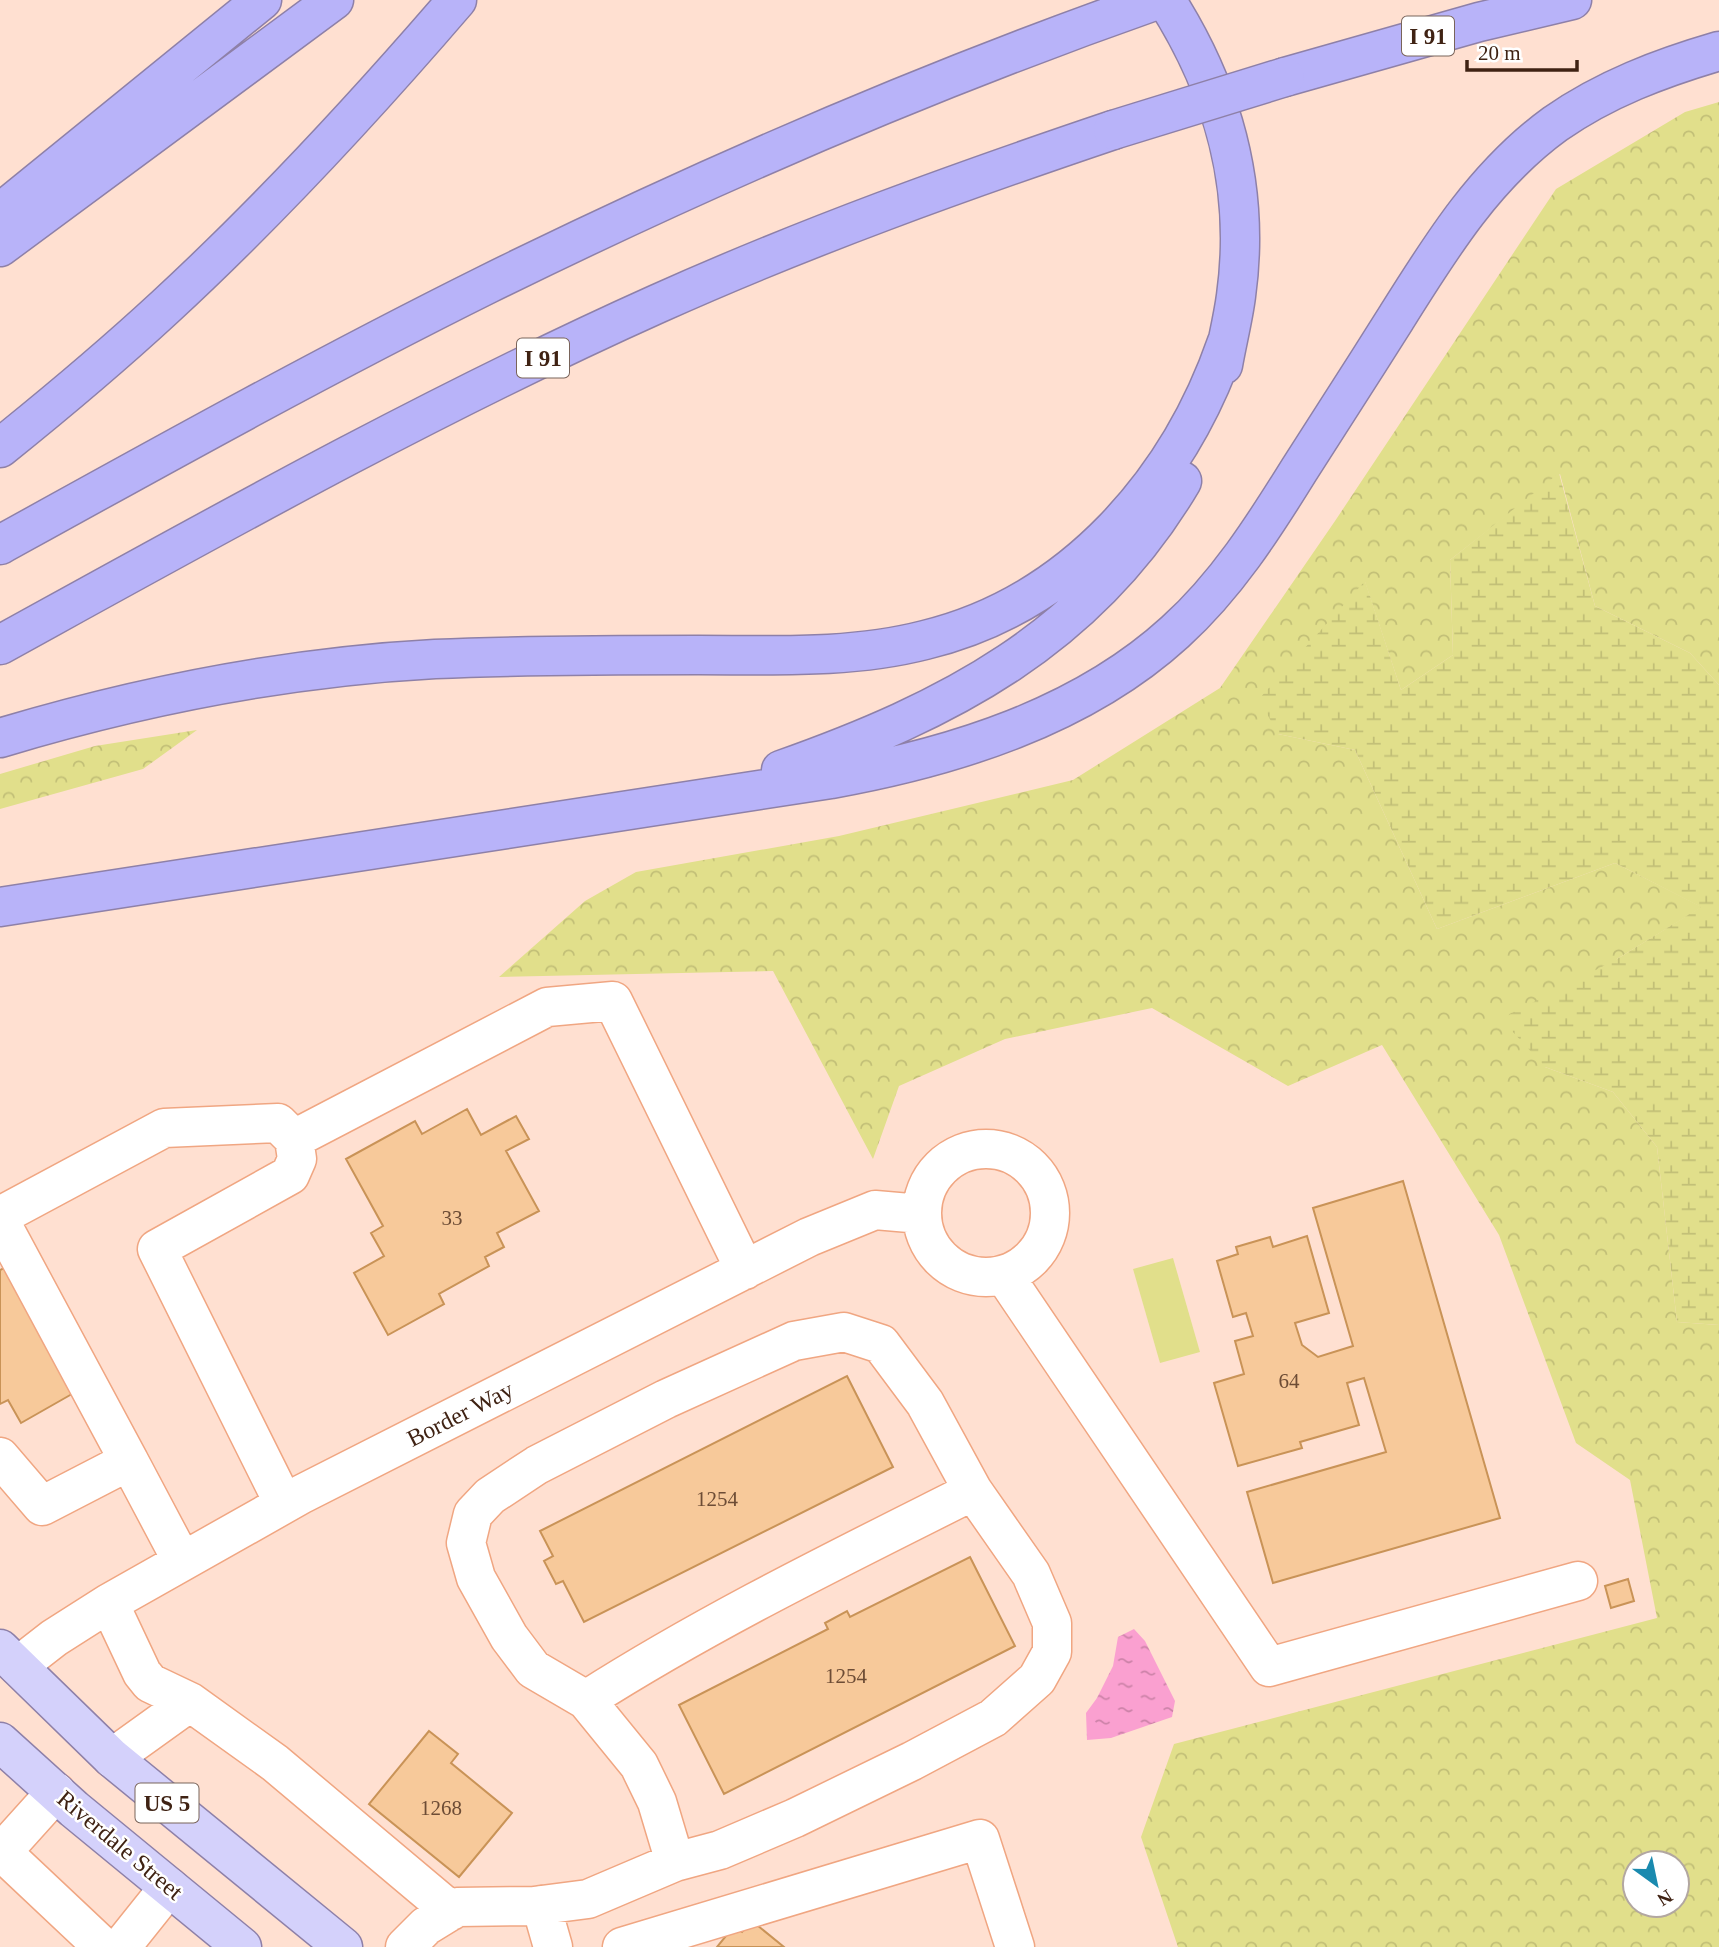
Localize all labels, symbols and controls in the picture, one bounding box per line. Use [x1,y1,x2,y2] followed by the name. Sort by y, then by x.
[1402,17,1454,56] road number: I 91
[1467,28,1577,72] scale bar
[1478,41,1521,65] text: 20 m
[517,338,569,378] road number: I 91
[442,1206,463,1230] house number: 33
[1279,1369,1300,1393] house number: 64
[403,1376,517,1452] street label: Border Way
[696,1487,739,1511] house number: 1254
[825,1664,868,1688] house number: 1254
[136,1784,198,1822] road number: US 5
[52,1785,188,1905] street label: Riverdale Street
[420,1796,462,1820] house number: 1268
[1621,1849,1691,1919] north arrow
[1653,1885,1676,1911] text: N

